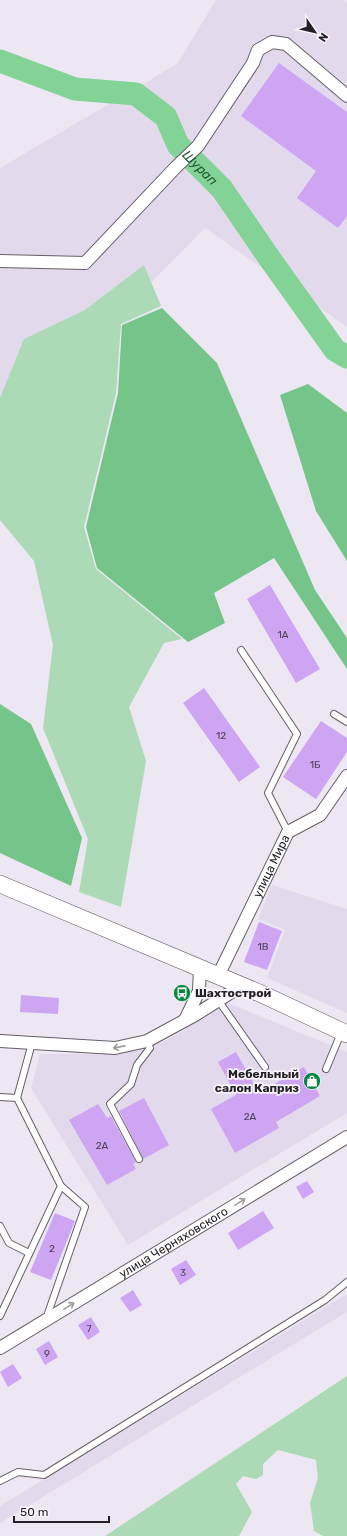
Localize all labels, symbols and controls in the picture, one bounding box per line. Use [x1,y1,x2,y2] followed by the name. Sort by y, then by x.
[295,12,335,52] north arrow
[315,30,330,44] text: N
[179,147,221,188] water label: Шурап
[278,629,289,641] house number: 1А
[216,730,226,742] house number: 12
[310,759,321,771] house number: 1Б
[250,833,293,900] street label: улица Мира
[258,941,269,953] house number: 1В
[172,983,192,1003] bus stop icon: Шахтострой
[195,986,271,1000] place label: Шахтострой
[113,1043,126,1051] one-way arrow
[215,1067,299,1095] place label: Мебельный салон Каприз
[302,1071,322,1091] shop icon: Мебельный салон Каприз
[244,1111,257,1123] house number: 2А
[96,1140,109,1152] house number: 2А
[234,1198,246,1206] one-way arrow
[116,1204,231,1281] street label: улица Черняховского
[49,1243,55,1255] house number: 2
[180,1267,186,1279] house number: 3
[63,1302,75,1310] one-way arrow
[86,1323,92,1335] house number: 7
[44,1348,50,1360] house number: 9
[14,1498,109,1524] scale bar
[20,1505,48,1519] text: 50 m

